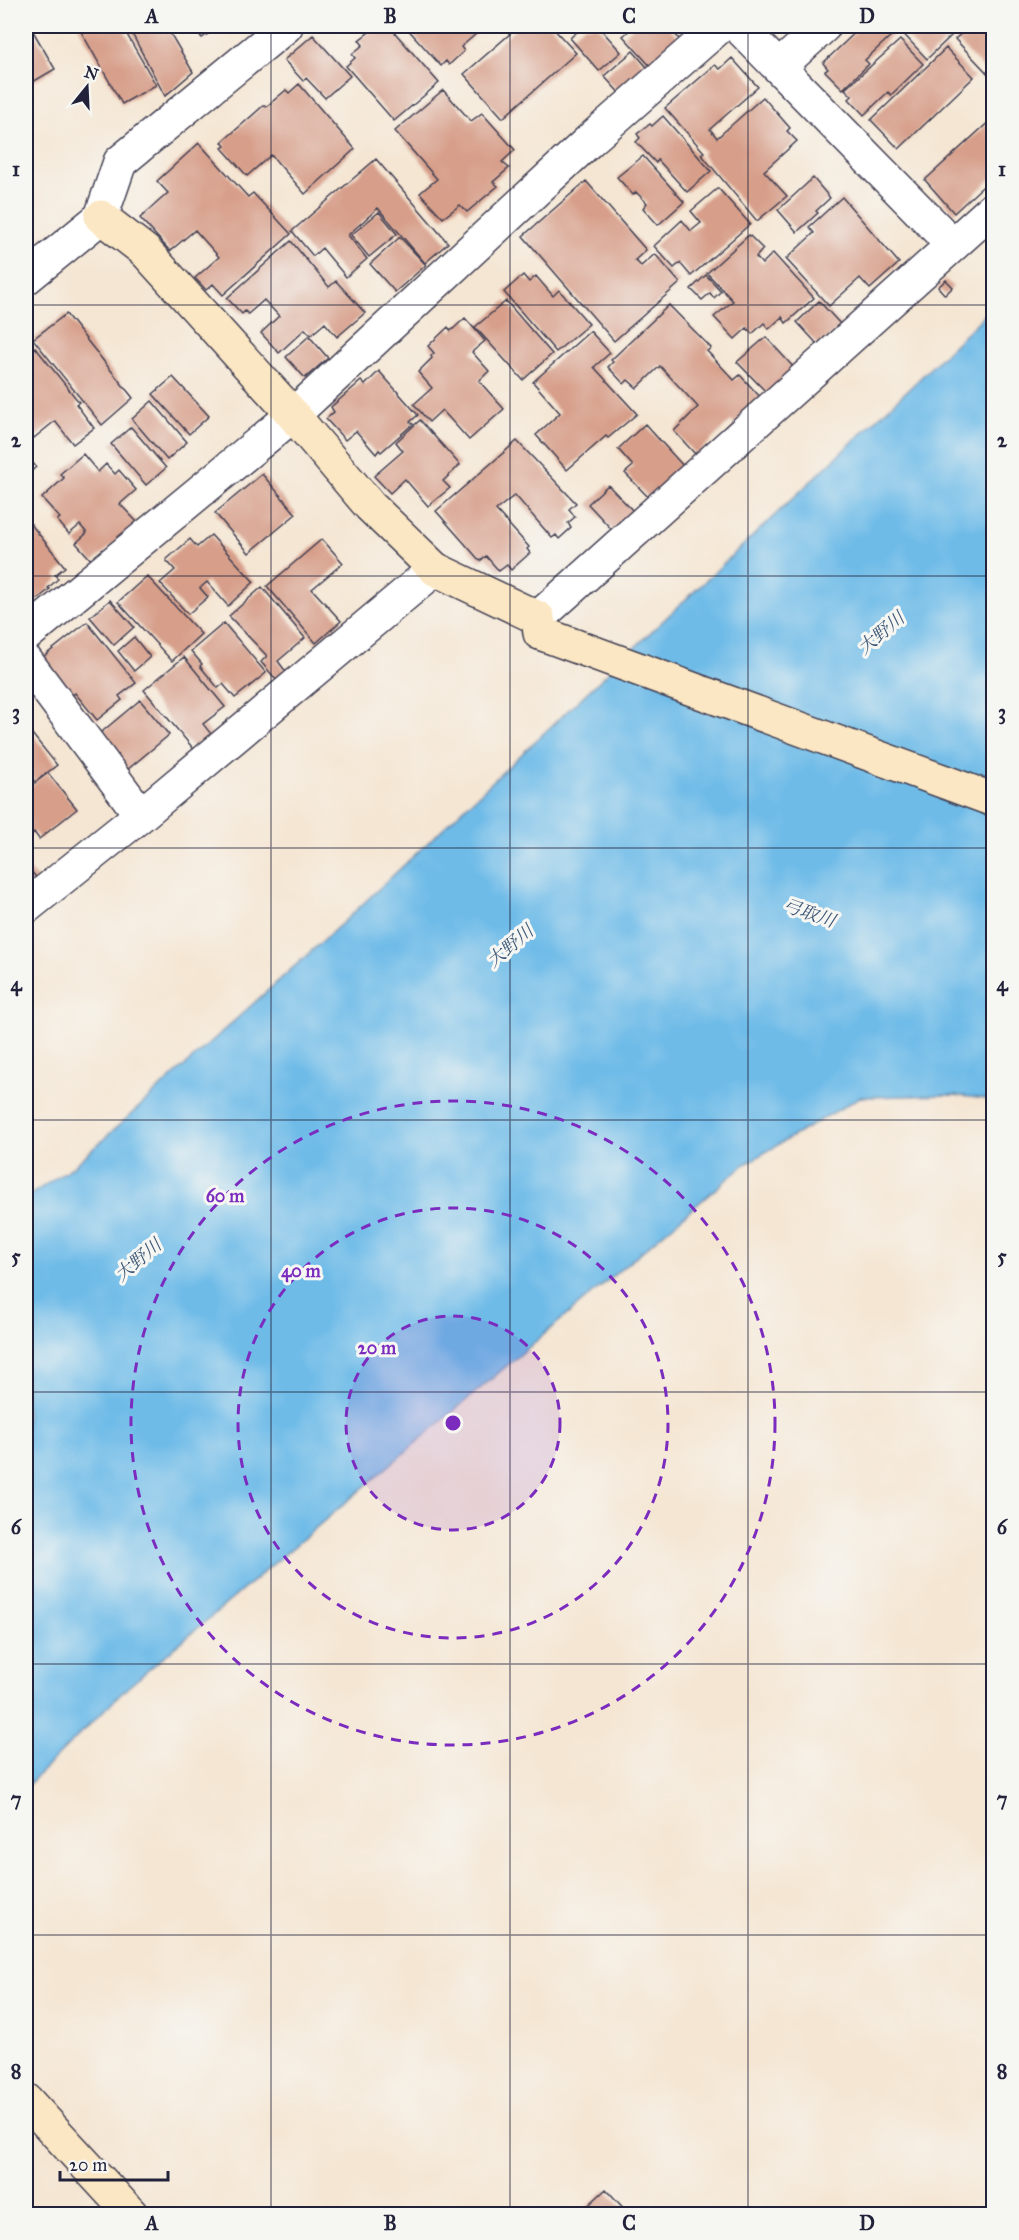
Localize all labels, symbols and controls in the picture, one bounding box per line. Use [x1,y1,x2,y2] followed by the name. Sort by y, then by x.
[143,4,159,28] text: A
[383,4,397,28] text: B
[622,4,636,28] text: C
[859,4,875,28] text: D
[57,57,117,117] north arrow
[82,62,101,84] text: N
[12,157,20,181] text: 1
[998,157,1006,181] text: 1
[11,428,22,452] text: 2
[997,428,1008,452] text: 2
[853,606,910,659] water label: 大野川
[12,700,20,725] text: 3
[998,700,1006,725] text: 3
[780,894,840,933] water label: 弓取川
[482,919,539,972] water label: 大野川
[10,972,22,997] text: 4
[996,972,1008,997] text: 4
[206,1185,245,1207] text: 60 m
[110,1233,167,1286] water label: 大野川
[11,1244,21,1268] text: 5
[997,1244,1007,1268] text: 5
[281,1260,322,1283] text: 40 m
[358,1337,397,1359] text: 20 m
[443,1413,463,1433] centre of rings
[11,1515,23,1539] text: 6
[997,1515,1009,1539] text: 6
[11,1787,22,1811] text: 7
[997,1787,1008,1811] text: 7
[11,2059,21,2083] text: 8
[997,2059,1007,2083] text: 8
[60,2144,168,2182] scale bar
[69,2154,107,2176] text: 20 m
[143,2211,159,2235] text: A
[383,2211,397,2235] text: B
[622,2211,636,2235] text: C
[859,2211,875,2235] text: D

